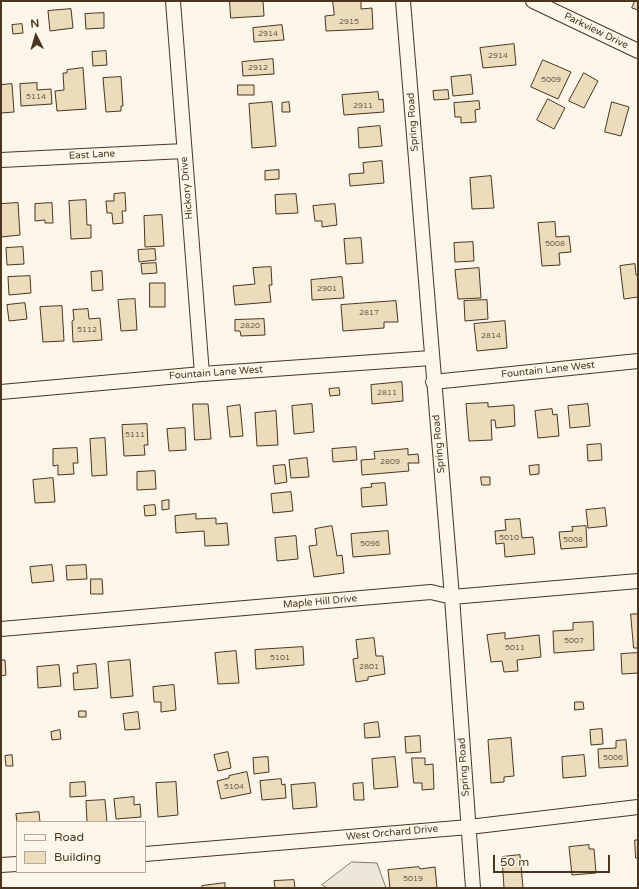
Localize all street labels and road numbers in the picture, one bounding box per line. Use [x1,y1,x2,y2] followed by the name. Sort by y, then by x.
[562,10,630,52] street label: Parkview Drive
[405,92,421,152] street label: Spring Road
[69,148,115,162] street label: East Lane
[178,156,196,220] street label: Hickory Drive
[501,359,595,381] street label: Fountain Lane West
[169,364,263,382] street label: Fountain Lane West
[430,414,448,474] street label: Spring Road
[282,593,358,611] street label: Maple Hill Drive
[456,737,472,797] street label: Spring Road
[345,823,439,843] street label: West Orchard Drive

